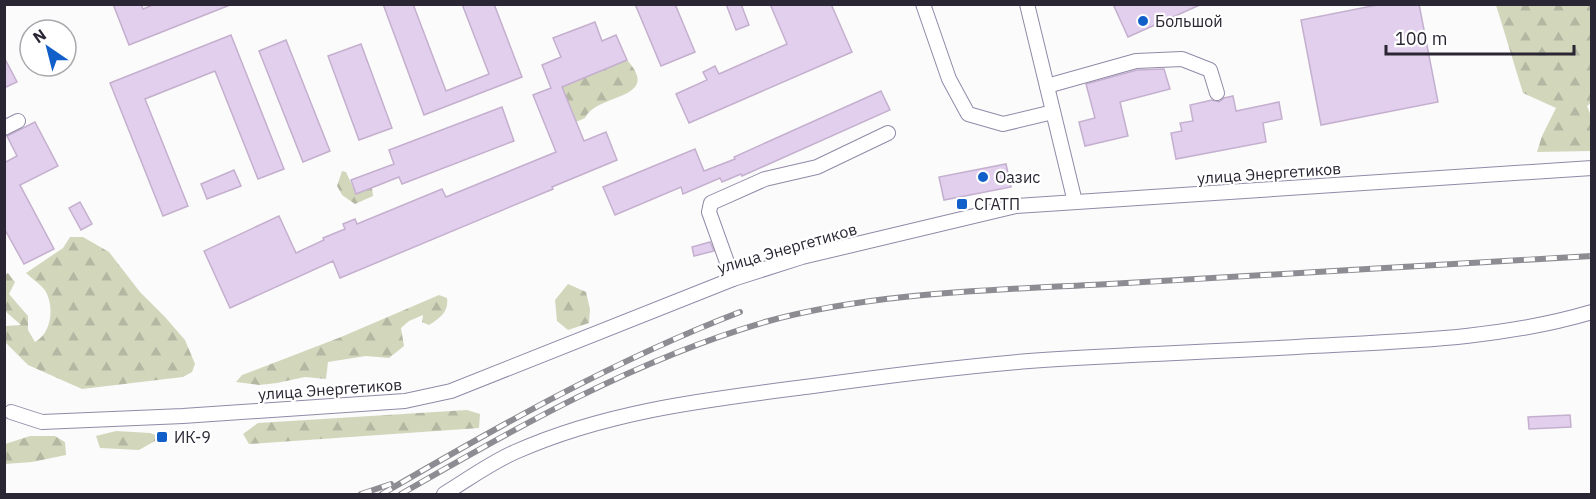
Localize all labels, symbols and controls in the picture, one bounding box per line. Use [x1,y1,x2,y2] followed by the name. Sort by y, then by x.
[1155,11,1223,31] place label: Большой
[1136,14,1150,28] marker: Большой
[18,18,78,78] north arrow
[1386,18,1574,56] scale bar
[29,24,50,47] text: N
[1395,27,1447,50] text: 100 m
[1196,158,1342,188] street label: улица Энергетиков
[995,167,1040,187] place label: Оазис
[976,170,990,184] marker: Оазис
[974,194,1020,214] place label: СГАТП
[955,197,969,211] marker: СГАТП
[715,219,859,277] street label: улица Энергетиков
[257,374,403,404] street label: улица Энергетиков
[174,427,211,447] place label: ИК-9
[155,430,169,444] marker: ИК-9

